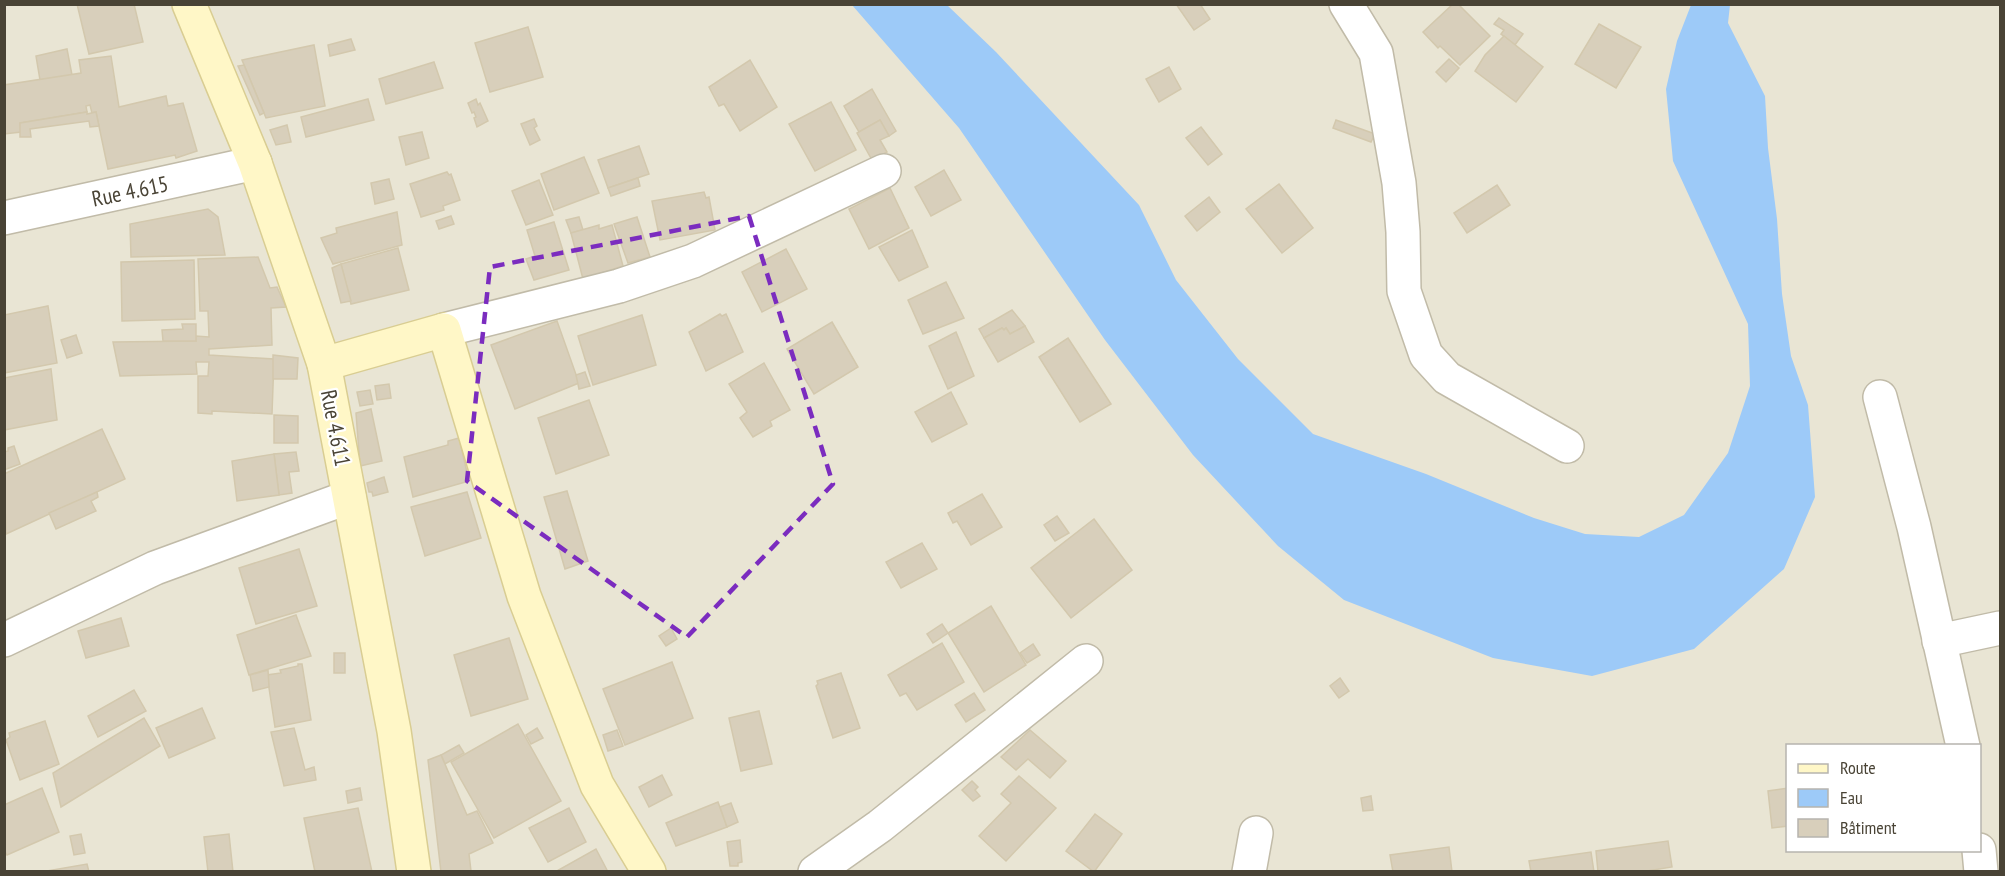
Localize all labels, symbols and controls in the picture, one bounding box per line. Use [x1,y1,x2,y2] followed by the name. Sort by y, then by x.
[89,169,171,213] street label: Rue 4.615
[315,387,357,469] street label: Rue 4.611
[1786,744,1981,852] legend
[1840,756,1876,779] text: Route
[1840,786,1863,809] text: Eau
[1840,816,1897,839] text: Bâtiment

